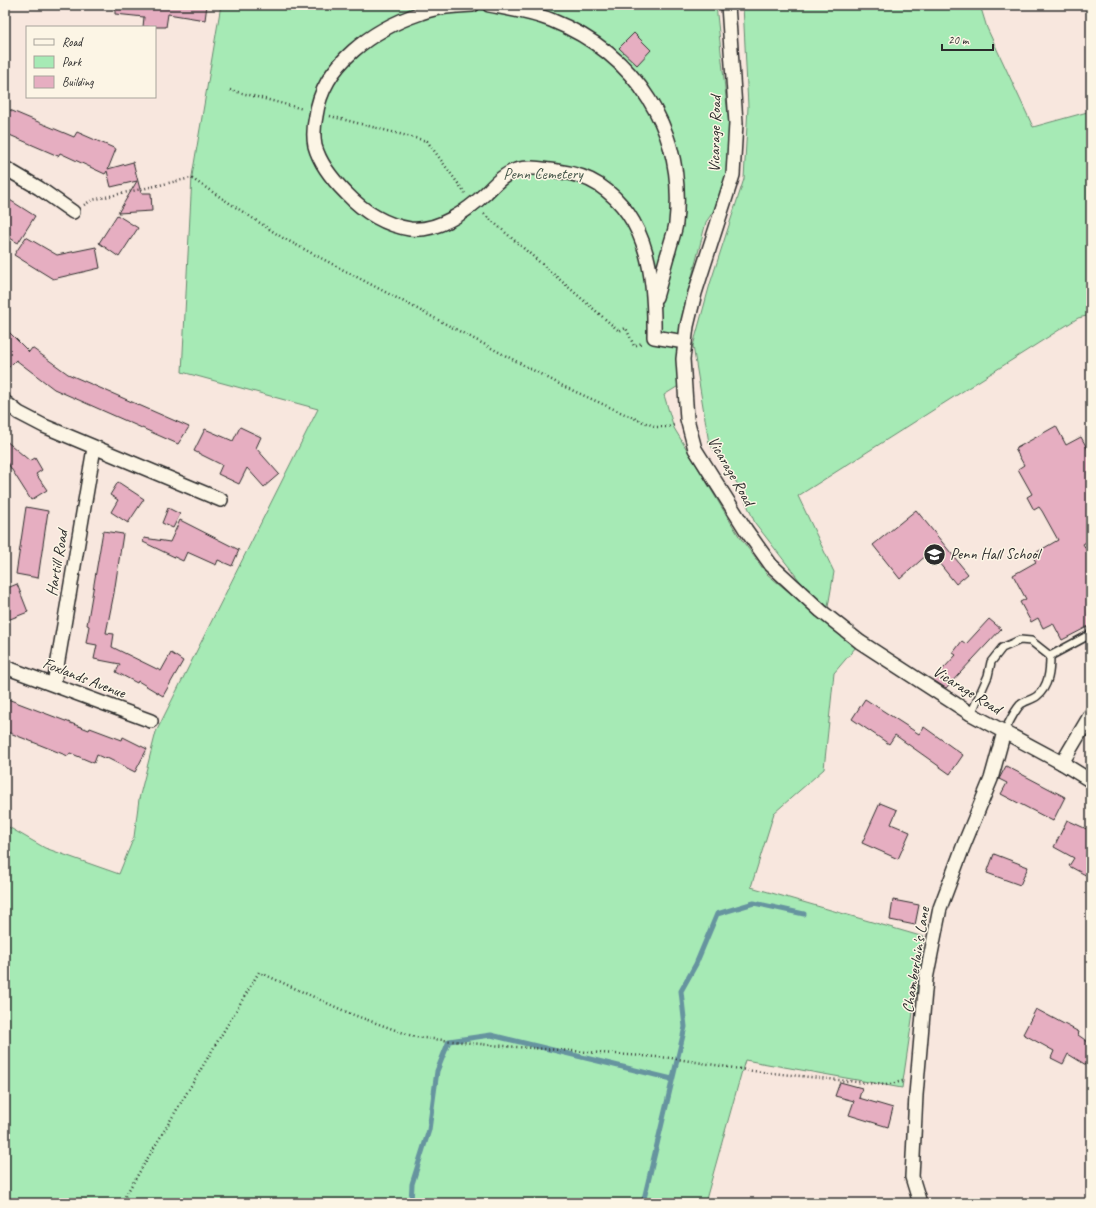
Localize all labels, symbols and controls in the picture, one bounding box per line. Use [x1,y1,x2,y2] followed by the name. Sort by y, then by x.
[26,26,156,98] legend
[942,26,993,52] scale bar
[948,32,970,48] text: 20 m
[62,34,84,50] text: Road
[62,54,83,70] text: Park
[62,74,94,90] text: Building
[704,93,726,173] street label: Vicarage Road
[503,164,584,184] park label: Penn Cemetery
[703,433,760,512] street label: Vicarage Road
[41,526,73,598] street label: Hartill Road
[922,541,948,567] school or university icon: Penn Hall School
[950,544,1043,564] place label: Penn Hall School
[40,653,130,704] street label: Foxlands Avenue
[929,661,1007,720] street label: Vicarage Road
[898,904,934,1014] street label: Chamberlain's Lane

